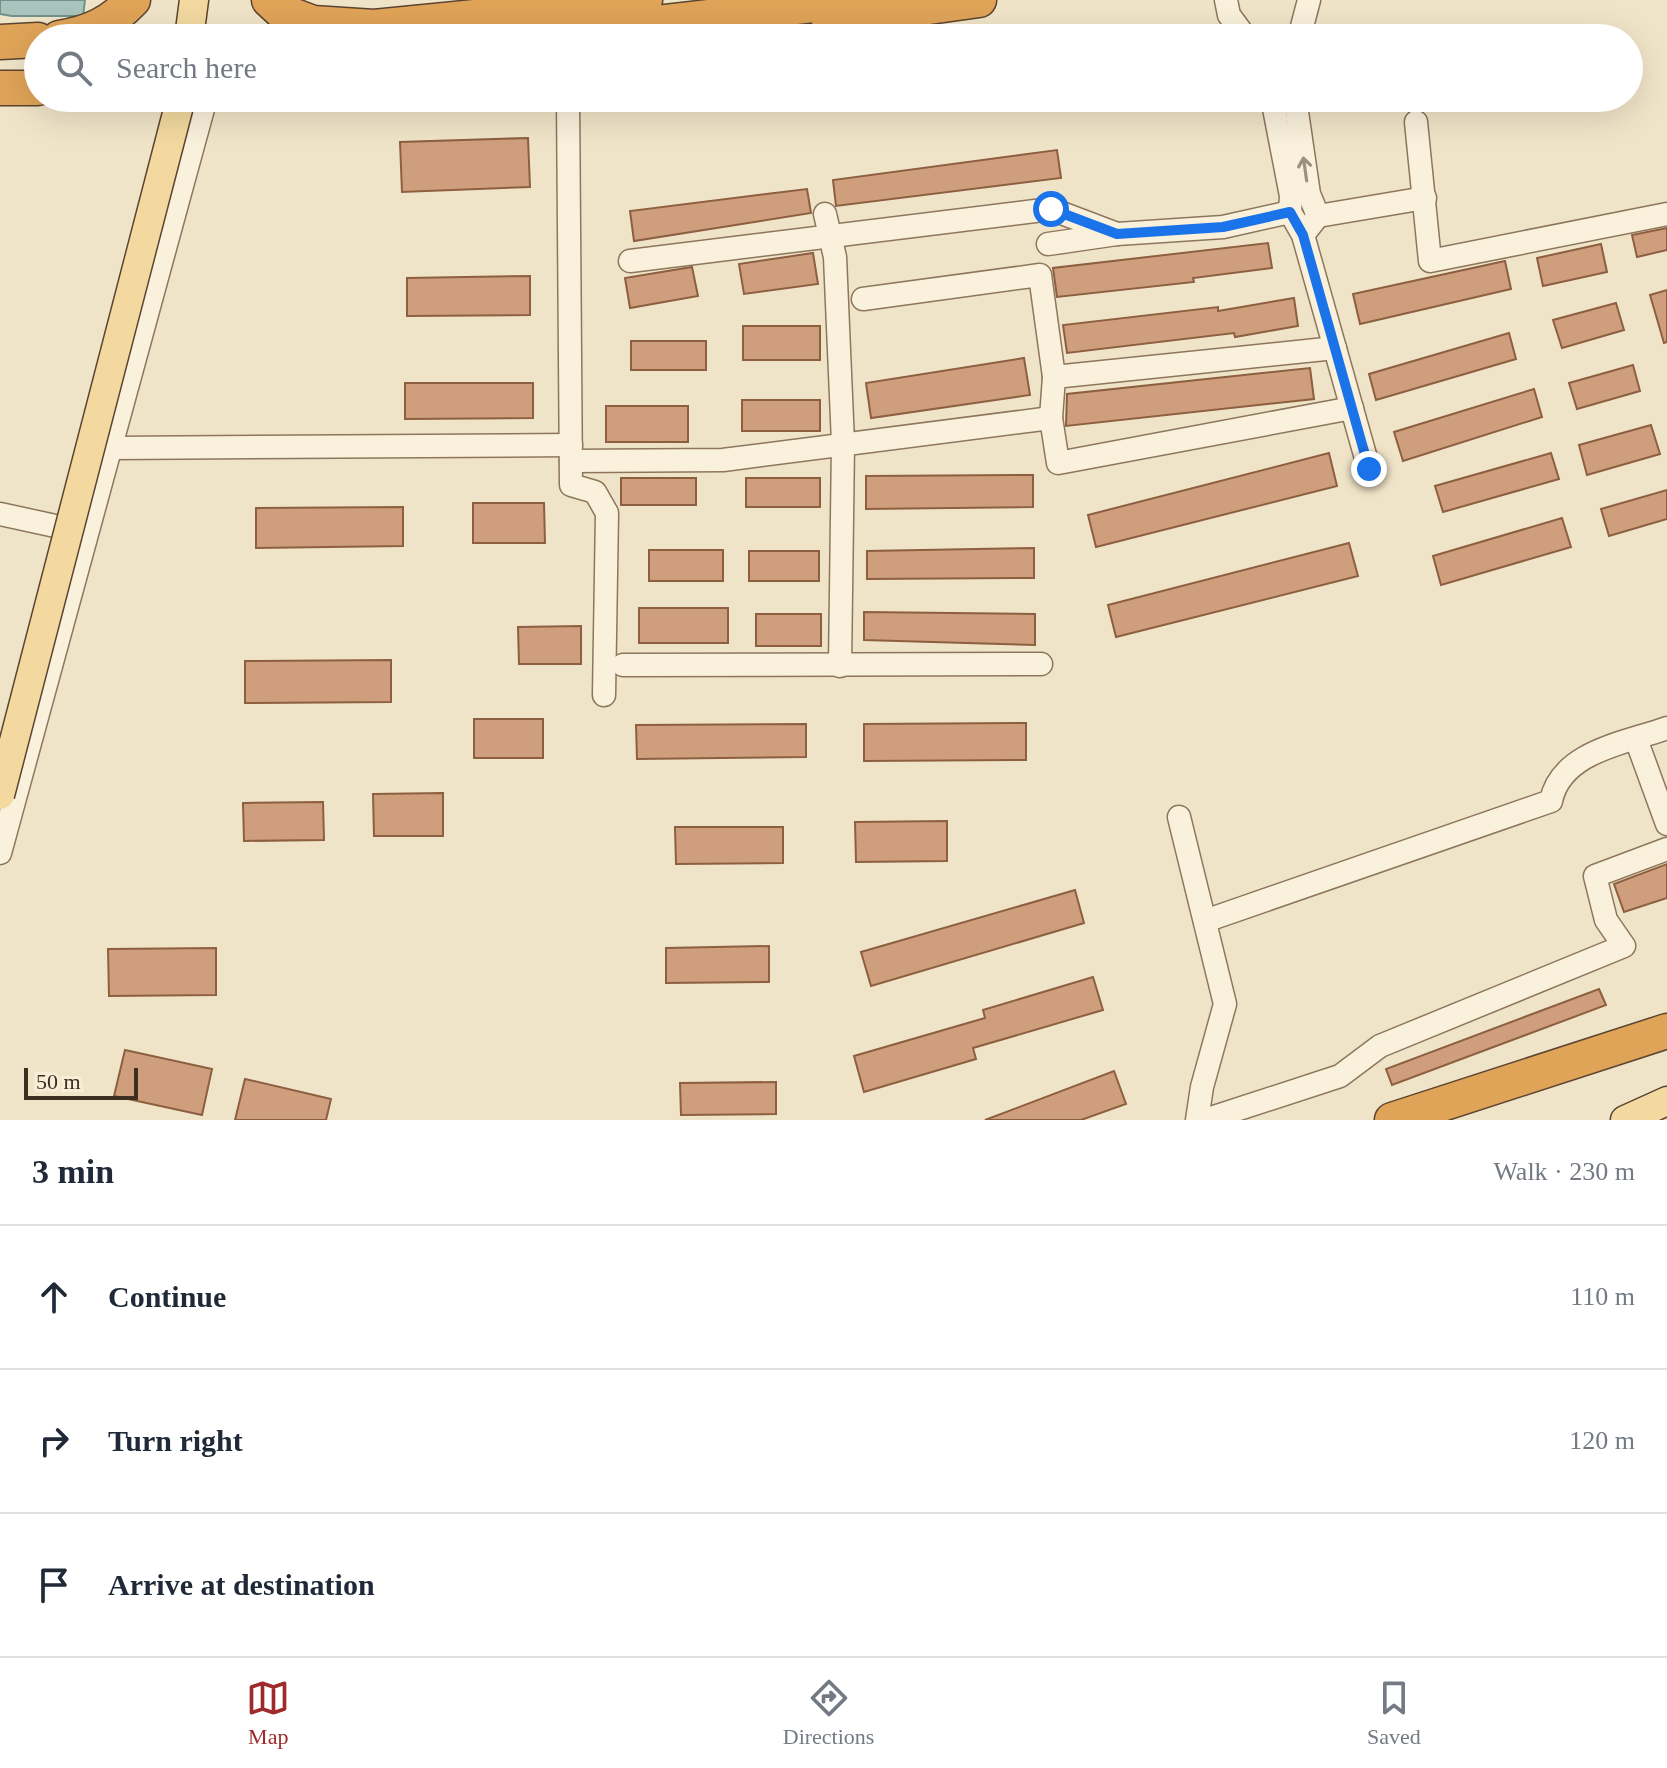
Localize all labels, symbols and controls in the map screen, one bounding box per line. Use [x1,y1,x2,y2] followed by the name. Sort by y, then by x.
[24,24,1643,112] search box
[52,46,96,90] icon: search
[116,51,257,84] text: Search here
[1297,157,1312,183] one-way arrow
[1033,191,1069,227] route start
[1351,451,1387,487] route end
[24,1064,138,1100] scale bar
[36,1069,81,1094] text: 50 m
[32,1153,114,1190] text: 3 min
[1493,1157,1635,1186] text: Walk · 230 m
[32,1275,76,1319] icon: ahead
[108,1280,226,1313] text: Continue
[1570,1282,1635,1311] text: 110 m
[32,1419,76,1463] icon: right
[108,1424,243,1457] text: Turn right
[1569,1426,1635,1455] text: 120 m
[32,1563,76,1607] icon: arrive
[108,1568,375,1601] text: Arrive at destination
[246,1676,290,1750] tab: Map
[783,1676,874,1750] tab: Directions
[1367,1676,1421,1750] tab: Saved

